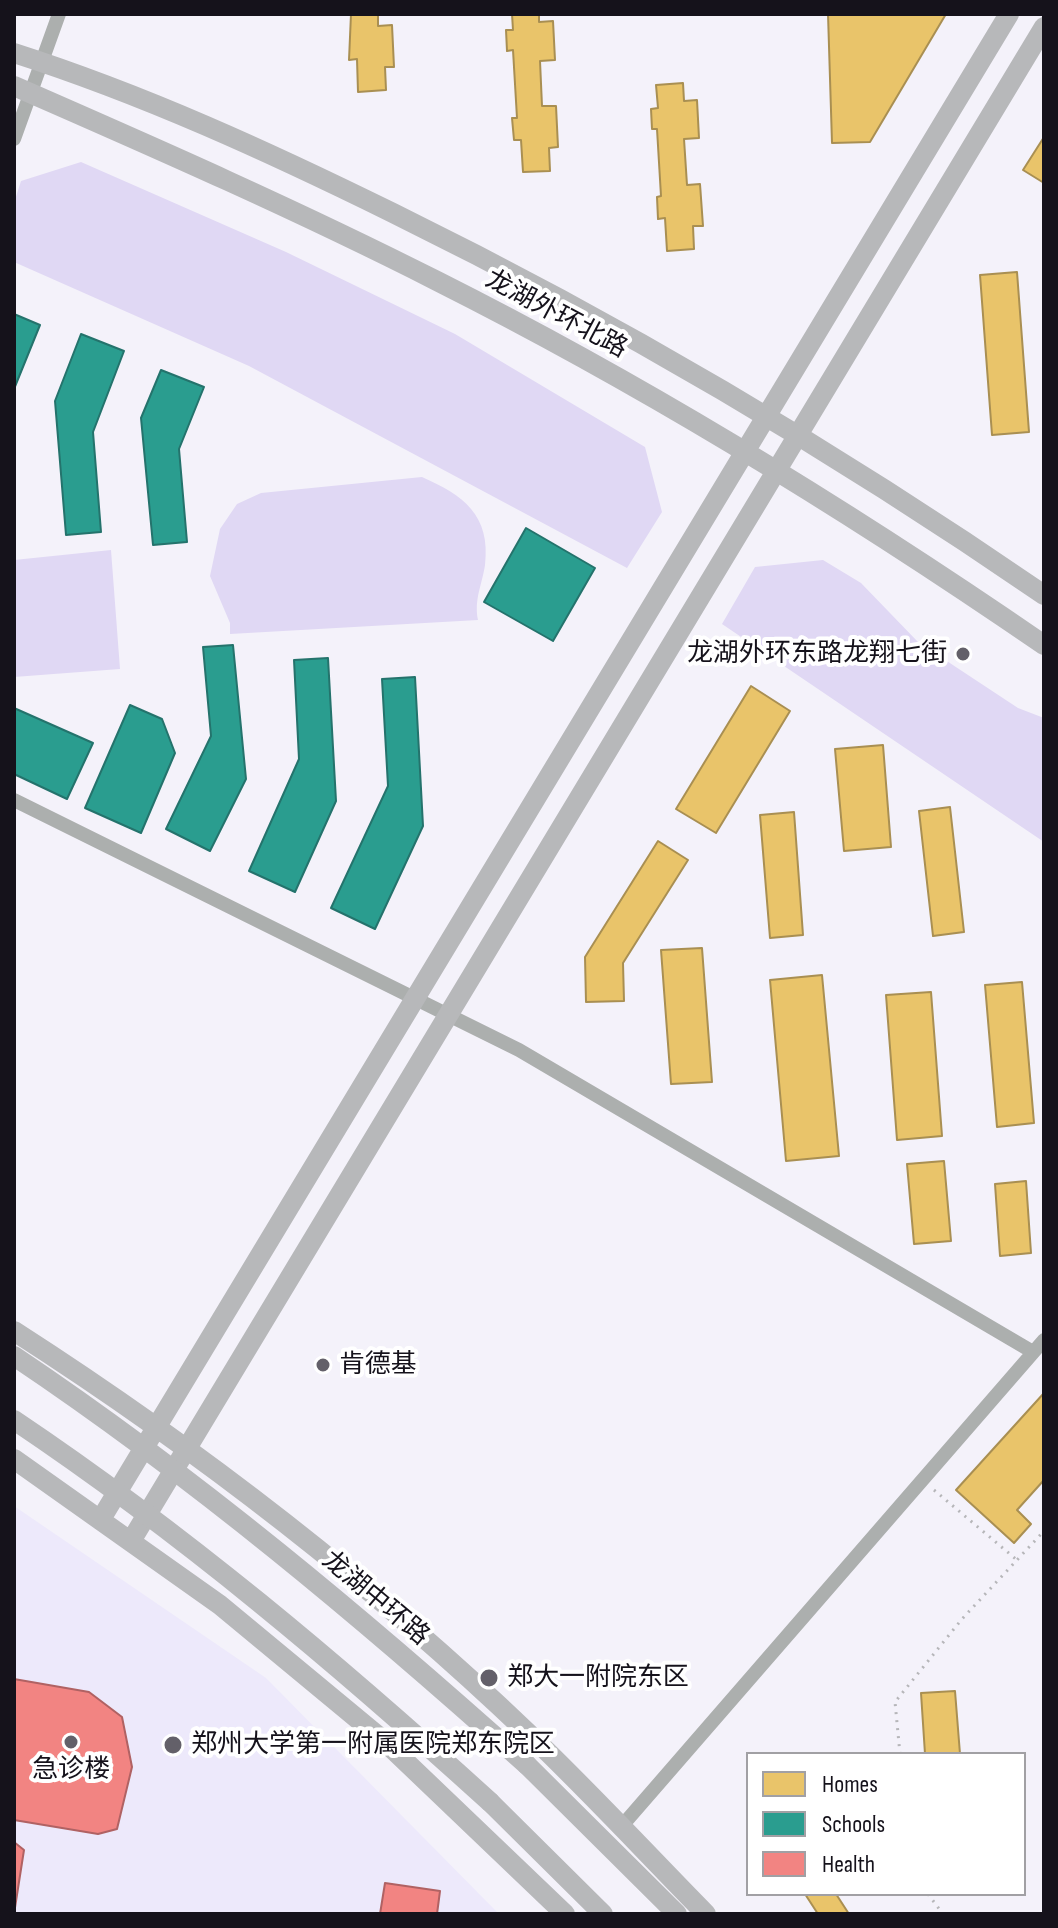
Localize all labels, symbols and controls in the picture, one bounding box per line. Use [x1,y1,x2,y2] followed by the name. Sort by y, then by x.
[480,265,632,365] street label: 龙湖外环北路
[687,638,947,670] place label: 龙湖外环东路龙翔七街
[954,645,972,663] marker: 龙湖外环东路龙翔七街
[339,1349,417,1381] place label: 肯德基
[314,1356,332,1374] marker: 肯德基
[315,1545,435,1653] street label: 龙湖中环路
[507,1662,689,1694] place label: 郑大一附院东区
[478,1667,500,1689] marker: 郑大一附院东区
[191,1729,555,1761] place label: 郑州大学第一附属医院郑东院区
[62,1733,80,1751] marker: 急诊楼
[162,1734,184,1756] marker: 郑州大学第一附属医院郑东院区
[746,1752,1026,1896] legend
[32,1754,110,1786] place label: 急诊楼
[822,1770,878,1799] text: Homes
[822,1810,885,1839] text: Schools
[822,1850,875,1879] text: Health

